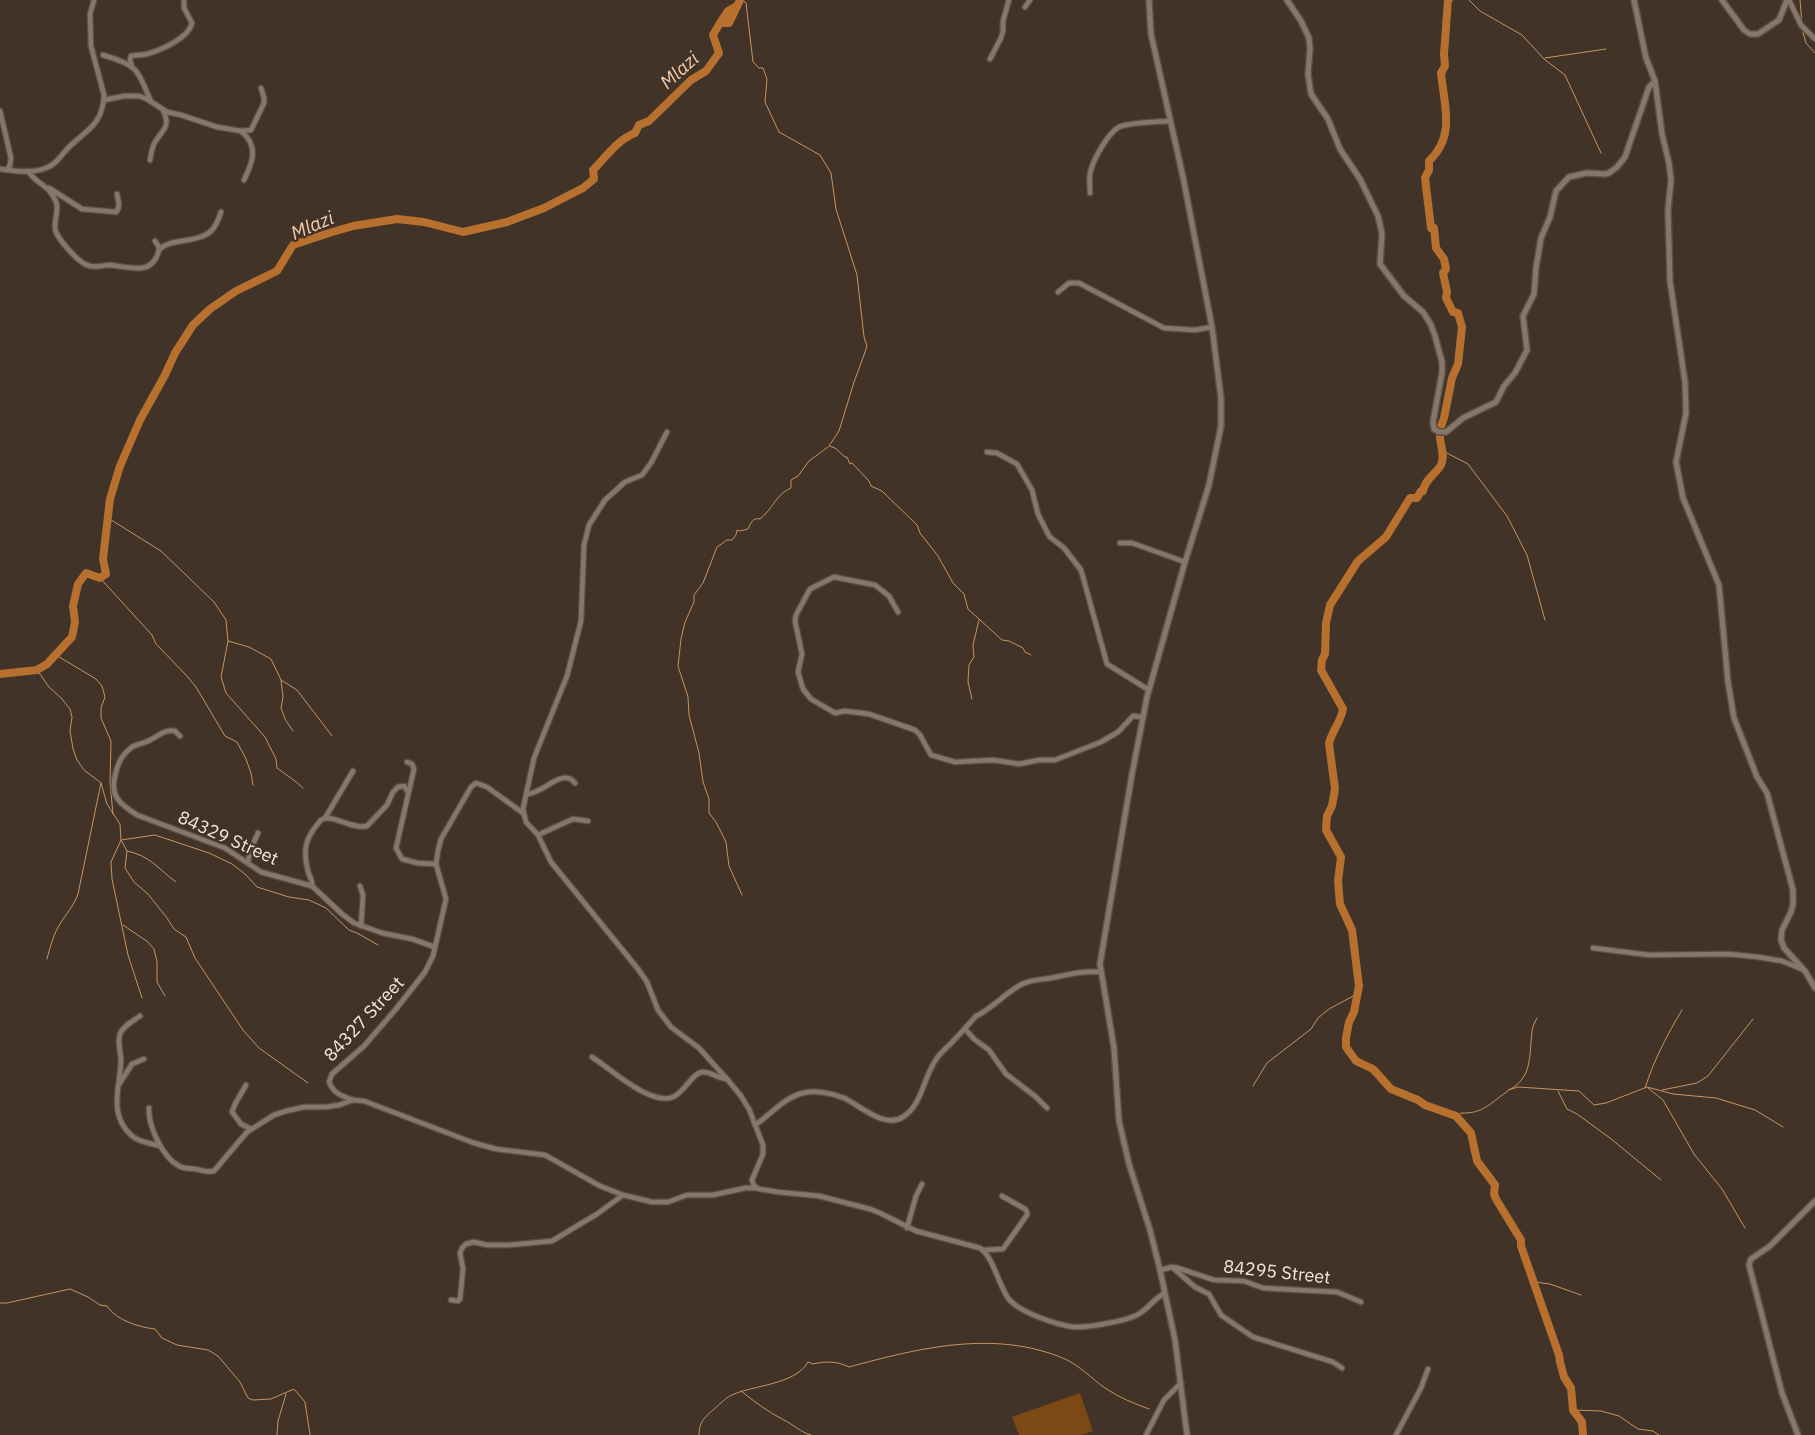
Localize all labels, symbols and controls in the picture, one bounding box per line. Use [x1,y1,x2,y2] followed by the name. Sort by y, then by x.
[654,46,704,94] water label: Mlazi
[287,205,338,245] water label: Mlazi
[174,805,282,870] street label: 84329 Street
[319,971,409,1066] street label: 84327 Street
[1222,1254,1332,1289] street label: 84295 Street

